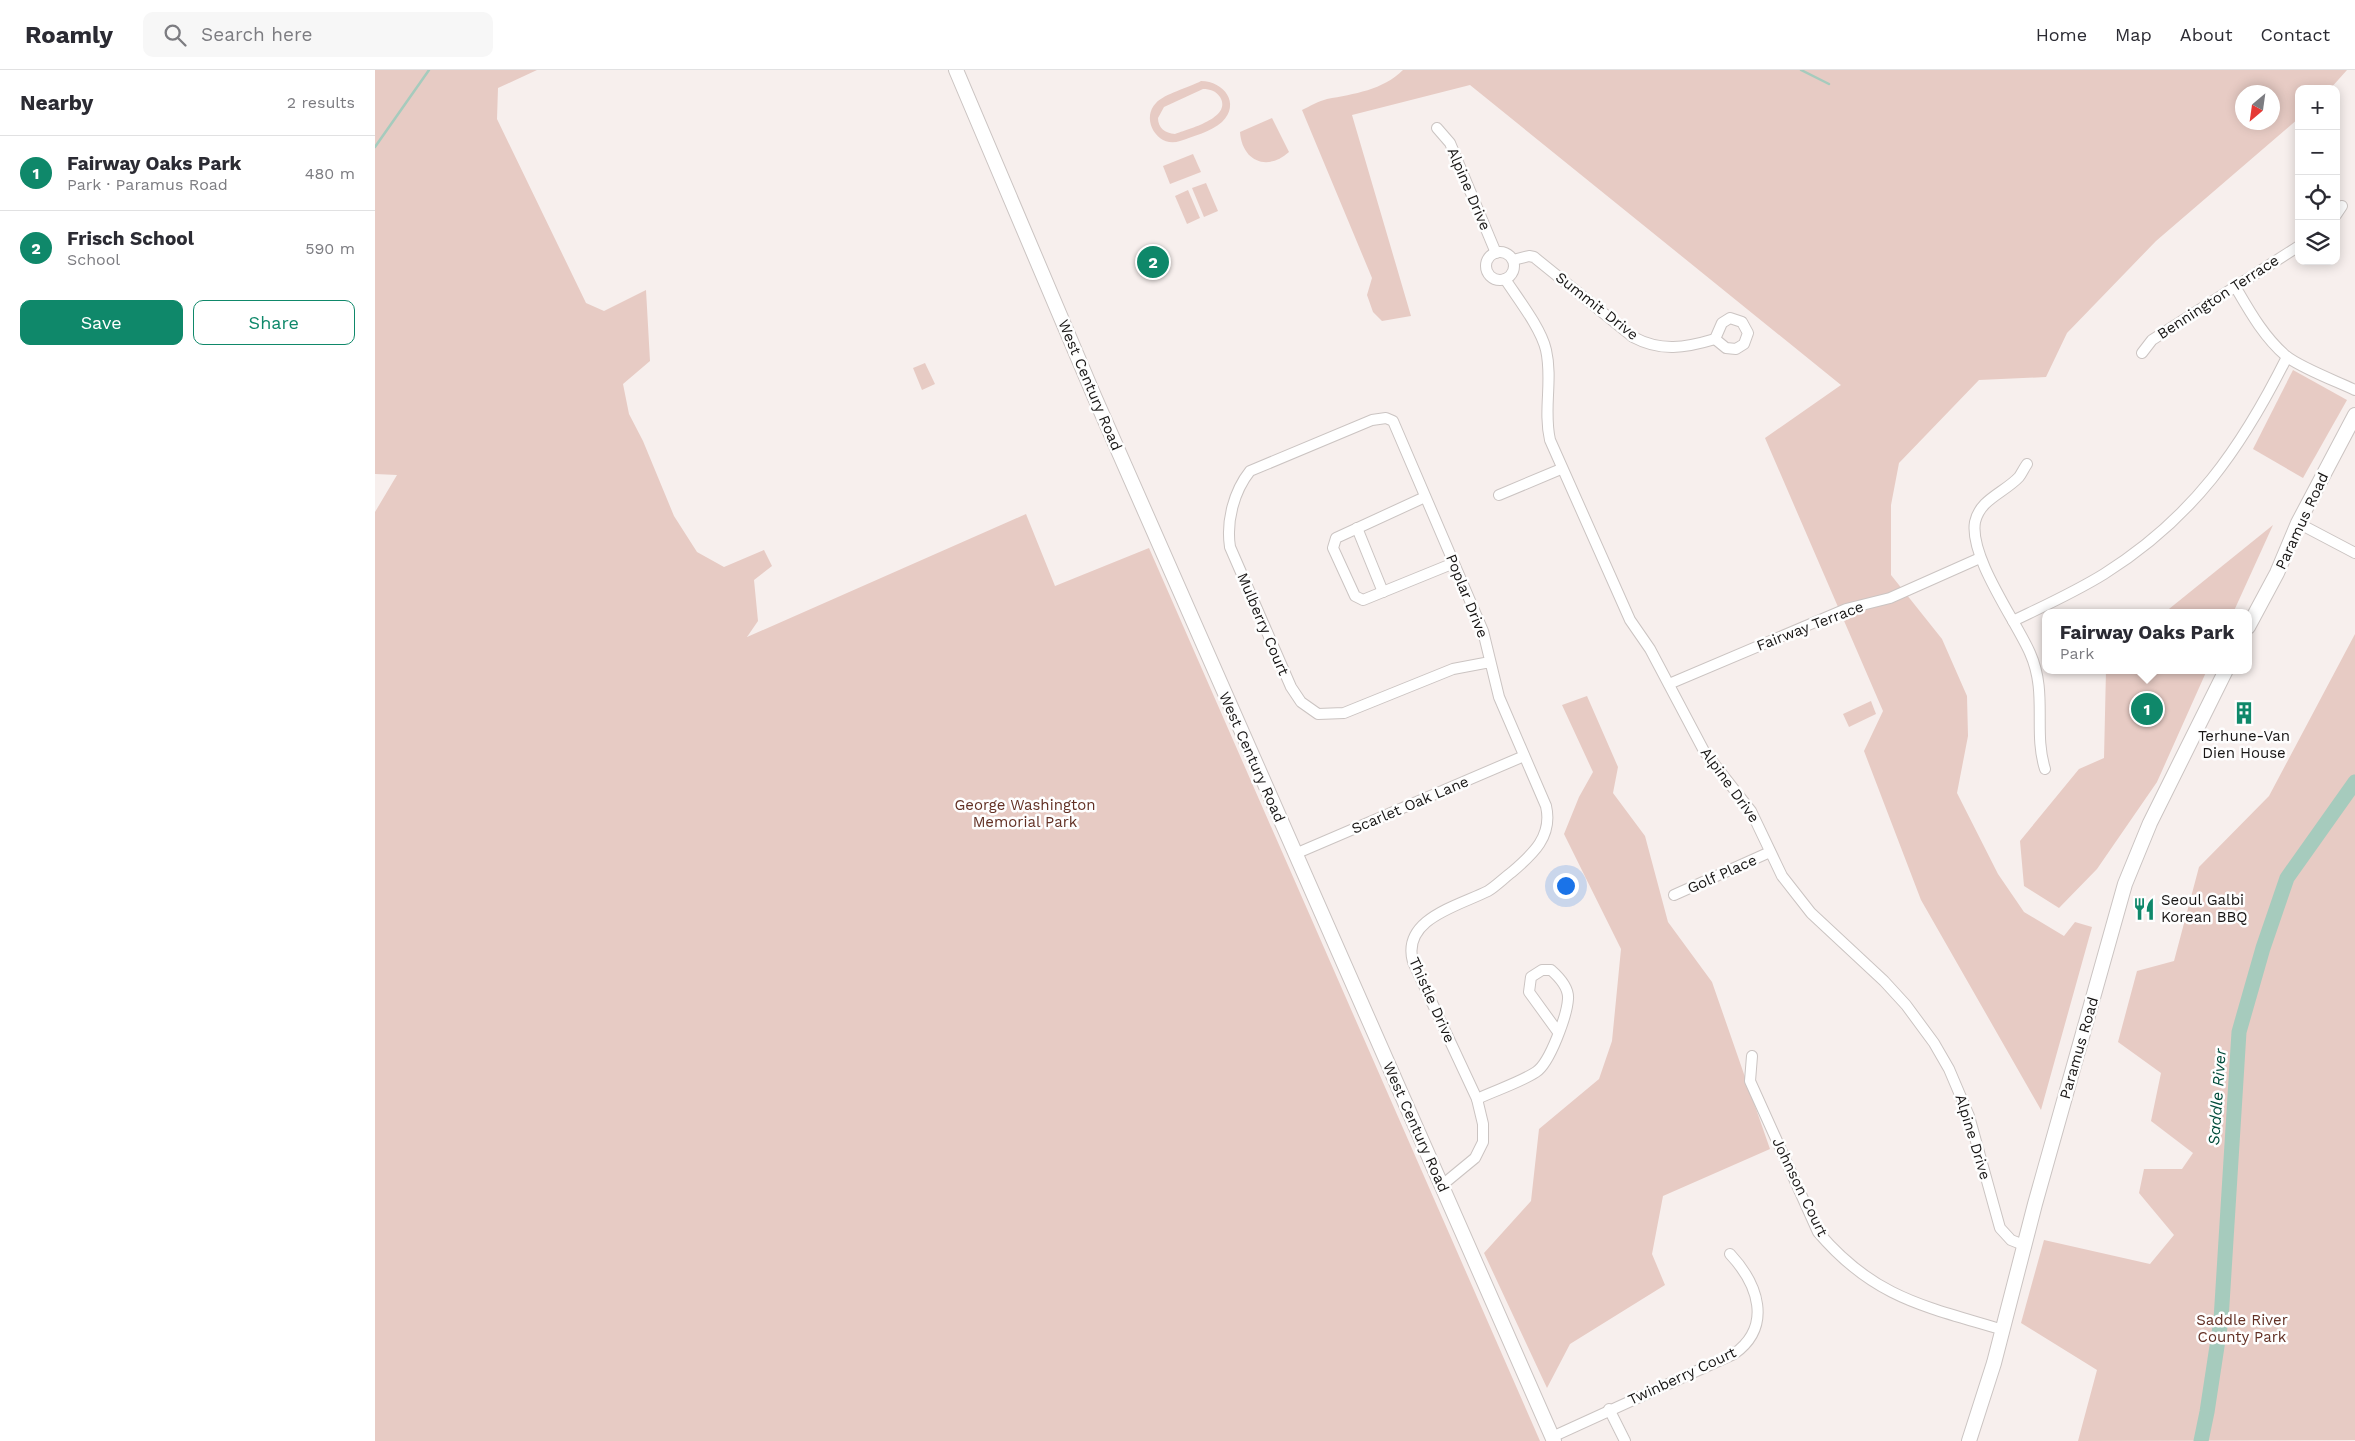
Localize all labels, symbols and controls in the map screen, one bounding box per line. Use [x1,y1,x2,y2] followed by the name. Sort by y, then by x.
[143,12,493,57] search box
[25,21,113,49] text: Roamly
[161,21,189,49] icon: search
[201,23,312,46] text: Search here
[2036,24,2087,45] text: Home
[2115,24,2152,45] text: Map
[2180,24,2232,45] text: About
[2260,24,2330,45] text: Contact
[2235,85,2280,130] north arrow
[2295,85,2340,265] map controls
[2295,85,2340,130] button: +
[20,90,93,115] text: Nearby
[287,93,355,112] text: 2 results
[2295,130,2340,175] button: −
[1443,145,1495,233] street label: Alpine Drive
[67,152,241,175] text: Fairway Oaks Park
[33,164,39,183] text: 1
[305,164,355,183] text: 480 m
[67,175,228,194] text: Park · Paramus Road
[2295,175,2340,220] button: locate
[2295,220,2340,265] button: layers
[67,227,194,250] text: Frisch School
[31,239,41,258] text: 2
[305,239,355,258] text: 590 m
[1137,243,1169,281] pin: 2
[67,250,120,269] text: School
[2154,251,2282,343] street label: Bennington Terrace
[1552,268,1642,344] street label: Summit Drive
[20,300,183,345] button: Save
[193,300,355,345] button: Share
[1054,317,1126,453] street label: West Century Road
[2272,470,2332,572] street label: Paramus Road
[1442,552,1492,640] street label: Poplar Drive
[1233,570,1293,679] street label: Mulberry Court
[1754,597,1866,655] street label: Fairway Terrace
[2042,609,2252,674] popup
[2060,621,2234,644] text: Fairway Oaks Park
[2060,644,2094,663] text: Park
[1215,689,1289,825] street label: West Century Road
[2131,690,2163,728] pin: 1
[2231,700,2257,726] building icon: Terhune-Van Dien House
[2198,727,2290,762] place label: Terhune-Van Dien House
[1697,744,1763,826] street label: Alpine Drive
[1349,772,1471,838] street label: Scarlet Oak Lane
[955,796,1095,831] park label: George Washington Memorial Park
[1684,851,1760,897] street label: Golf Place
[1553,873,1579,899] your location
[2161,891,2247,926] place label: Seoul Galbi Korean BBQ
[2131,896,2157,922] restaurant icon: Seoul Galbi Korean BBQ
[1405,954,1459,1046] street label: Thistle Drive
[2056,995,2102,1101] street label: Paramus Road
[2204,1047,2230,1146] water label: Saddle River
[1379,1059,1453,1195] street label: West Century Road
[1951,1092,1995,1182] street label: Alpine Drive
[1768,1135,1832,1240] street label: Johnson Court
[2196,1311,2288,1346] park label: Saddle River County Park
[1625,1343,1740,1409] street label: Twinberry Court

